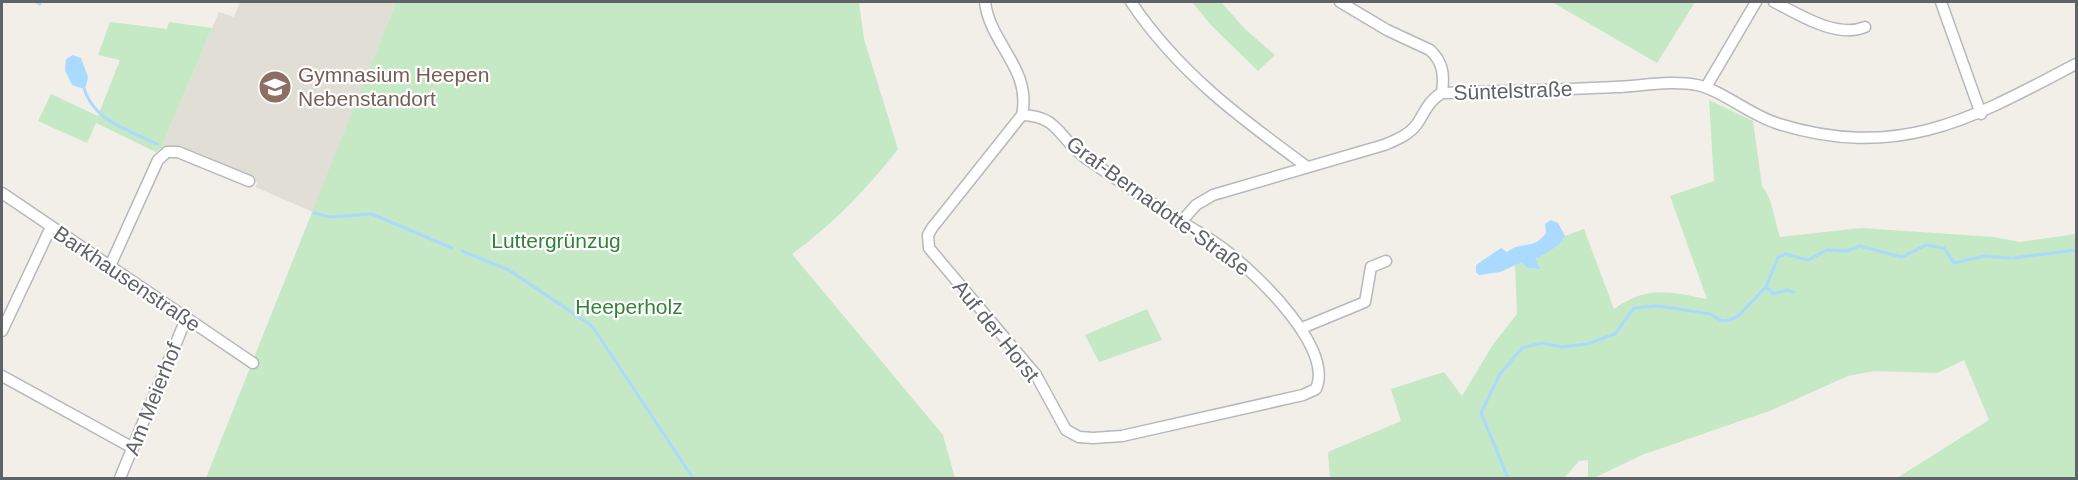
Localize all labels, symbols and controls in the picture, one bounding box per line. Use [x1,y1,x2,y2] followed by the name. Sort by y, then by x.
[298,63,489,110] place label: Gymnasium Heepen Nebenstandort
[257,69,293,105] school or university icon: Gymnasium Heepen Nebenstandort
[1453,77,1573,104] street label: Süntelstraße
[1062,131,1254,280] street label: Graf-Bernadotte-Straße
[50,221,205,336] street label: Barkhausenstraße
[491,229,621,252] park label: Luttergrünzug
[949,275,1044,386] street label: Auf der Horst
[575,295,683,318] park label: Heeperholz
[120,339,186,458] street label: Am Meierhof

